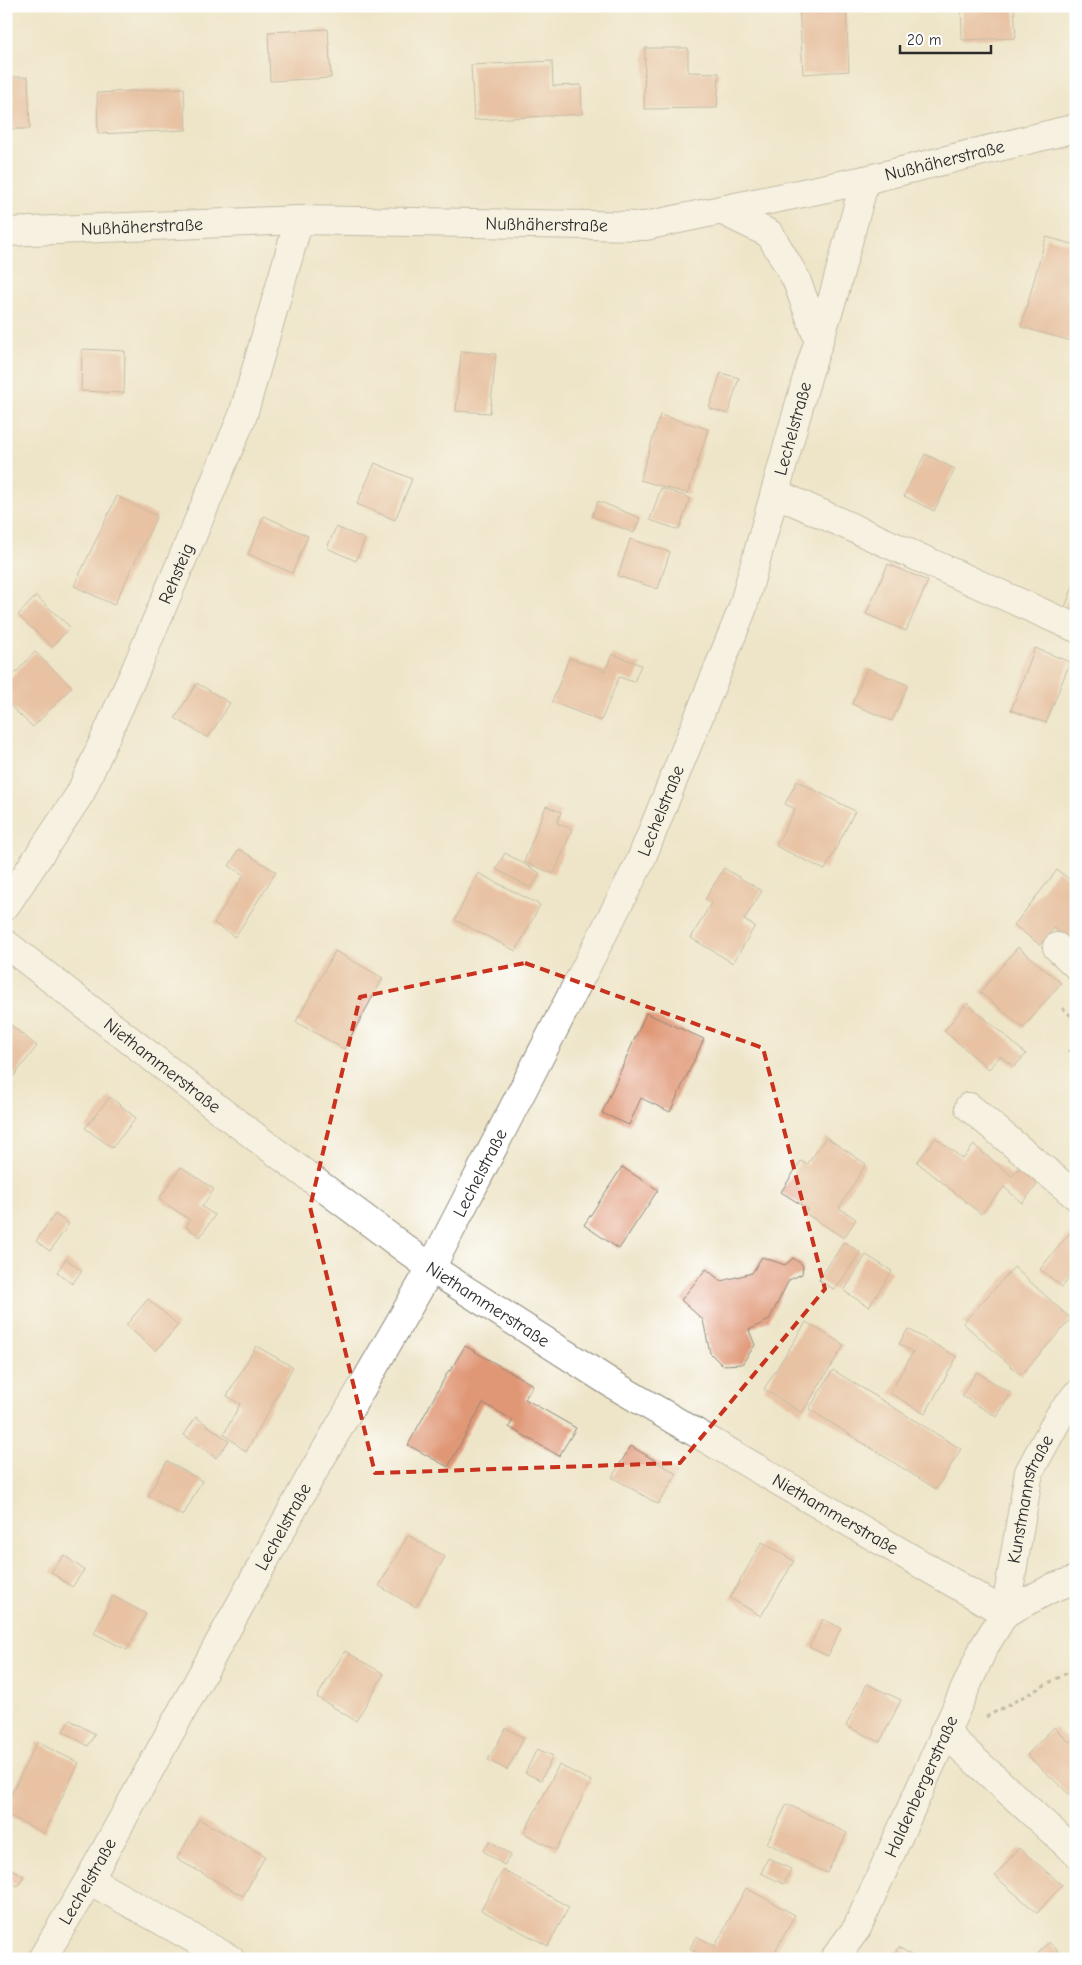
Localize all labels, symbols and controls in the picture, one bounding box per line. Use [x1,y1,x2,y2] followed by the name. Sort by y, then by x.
[900,22,991,54] scale bar
[907,31,941,49] text: 20 m
[883,136,1007,186] street label: Nußhäherstraße
[485,213,608,236] street label: Nußhäherstraße
[80,214,204,240] street label: Nußhäherstraße
[770,379,816,478] street label: Lechelstraße
[155,540,199,607] street label: Rehsteig
[633,762,689,859] street label: Lechelstraße
[99,1014,225,1118] street label: Niethammerstraße
[449,1125,512,1221] street label: Lechelstraße
[422,1258,553,1352] street label: Niethammerstraße
[1004,1431,1058,1565] street label: Kunstmannstraße
[768,1470,902,1559] street label: Niethammerstraße
[251,1480,316,1574] street label: Lechelstraße
[880,1713,963,1861] street label: Haldenbergerstraße
[55,1835,121,1929] street label: Lechelstraße

